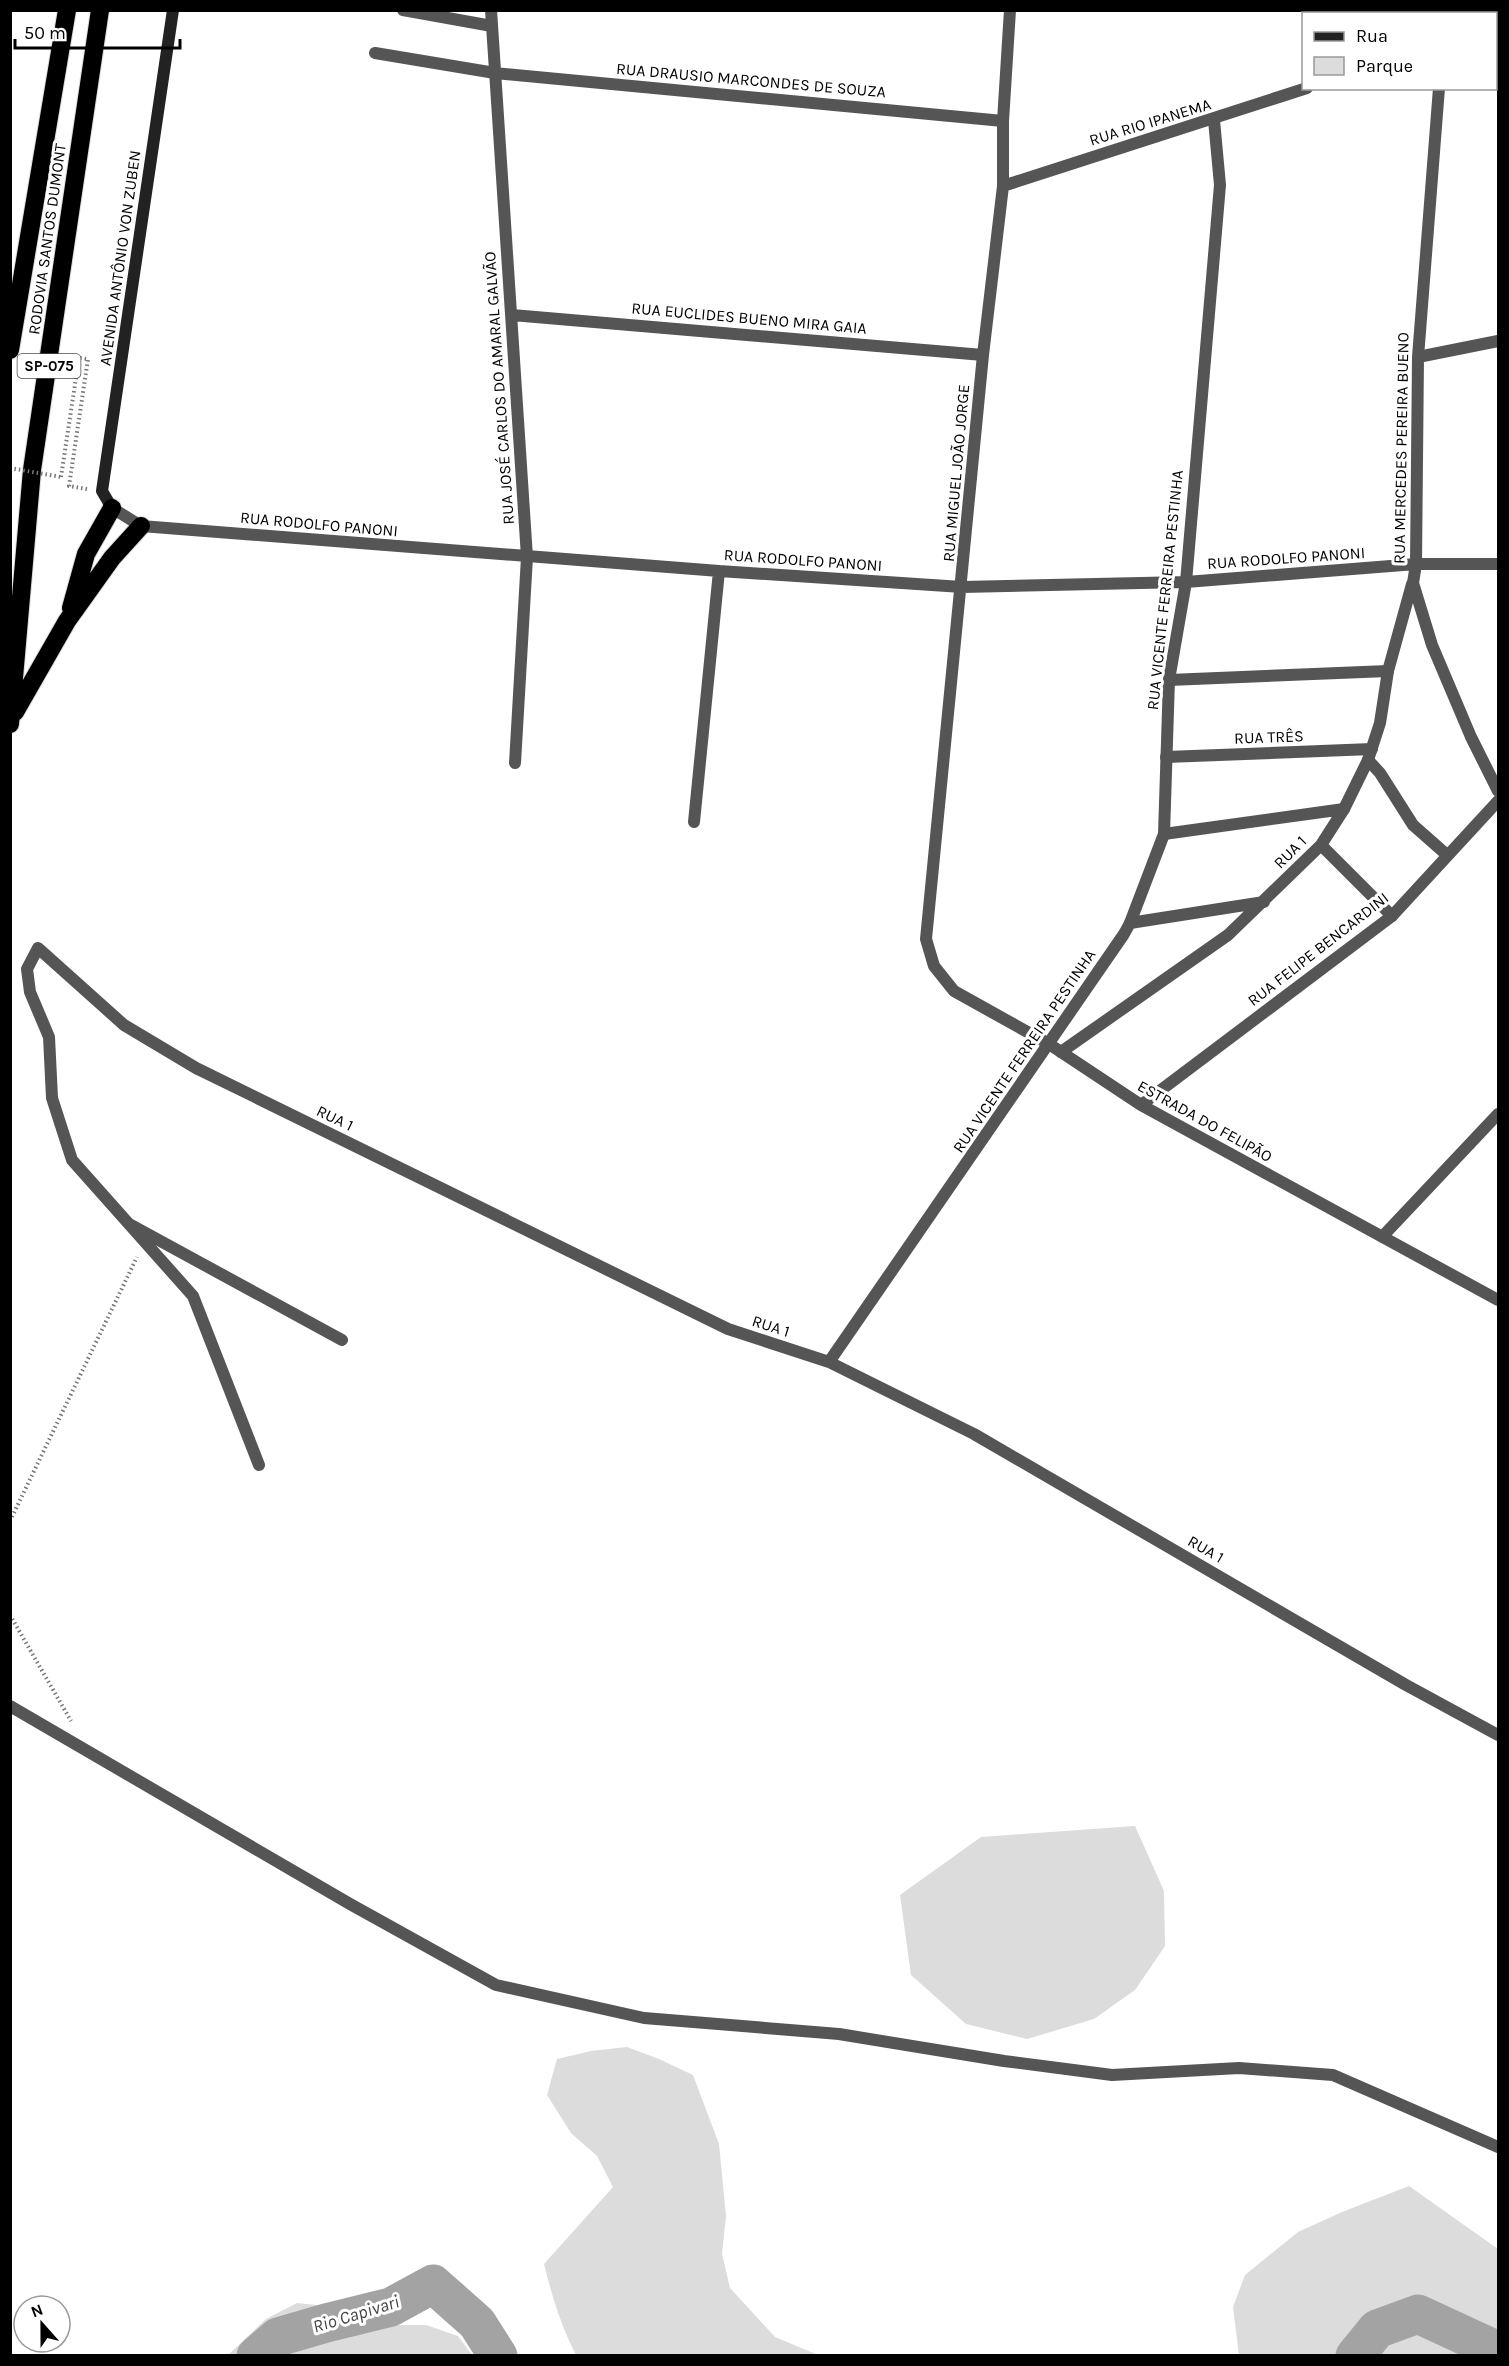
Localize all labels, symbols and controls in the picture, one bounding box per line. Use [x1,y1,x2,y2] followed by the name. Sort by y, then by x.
[15,12,180,50] scale bar
[1302,12,1497,90] legend
[24,22,66,44] text: 50 m
[1356,25,1388,47] text: Rua
[1356,55,1413,77] text: Parque
[615,59,887,101] street label: RUA DRAUSIO MARCONDES DE SOUZA
[1087,94,1213,150] street label: RUA RIO IPANEMA
[24,142,70,336] street label: RODOVIA SANTOS DUMONT
[95,149,145,367] street label: AVENIDA ANTÔNIO VON ZUBEN
[480,251,518,525] street label: RUA JOSÉ CARLOS DO AMARAL GALVÃO
[631,298,867,338] street label: RUA EUCLIDES BUENO MIRA GAIA
[1389,332,1413,564] street label: RUA MERCEDES PEREIRA BUENO
[17,354,80,378] road number: SP-075
[939,383,973,563] street label: RUA MIGUEL JOÃO JORGE
[1143,469,1187,711] street label: RUA VICENTE FERREIRA PESTINHA
[239,508,399,540] street label: RUA RODOLFO PANONI
[1206,543,1366,573] street label: RUA RODOLFO PANONI
[723,545,883,575] street label: RUA RODOLFO PANONI
[1234,726,1304,748] street label: RUA TRÊS
[1270,832,1310,872] street label: RUA 1
[1244,888,1392,1010] street label: RUA FELIPE BENCARDINI
[949,946,1099,1156] street label: RUA VICENTE FERREIRA PESTINHA
[1134,1076,1276,1166] street label: ESTRADA DO FELIPÃO
[314,1101,356,1135] street label: RUA 1
[750,1311,792,1341] street label: RUA 1
[1185,1531,1227,1567] street label: RUA 1
[310,2290,402,2338] water label: Rio Capivari
[12,2294,72,2354] north arrow
[28,2300,46,2321] text: N

